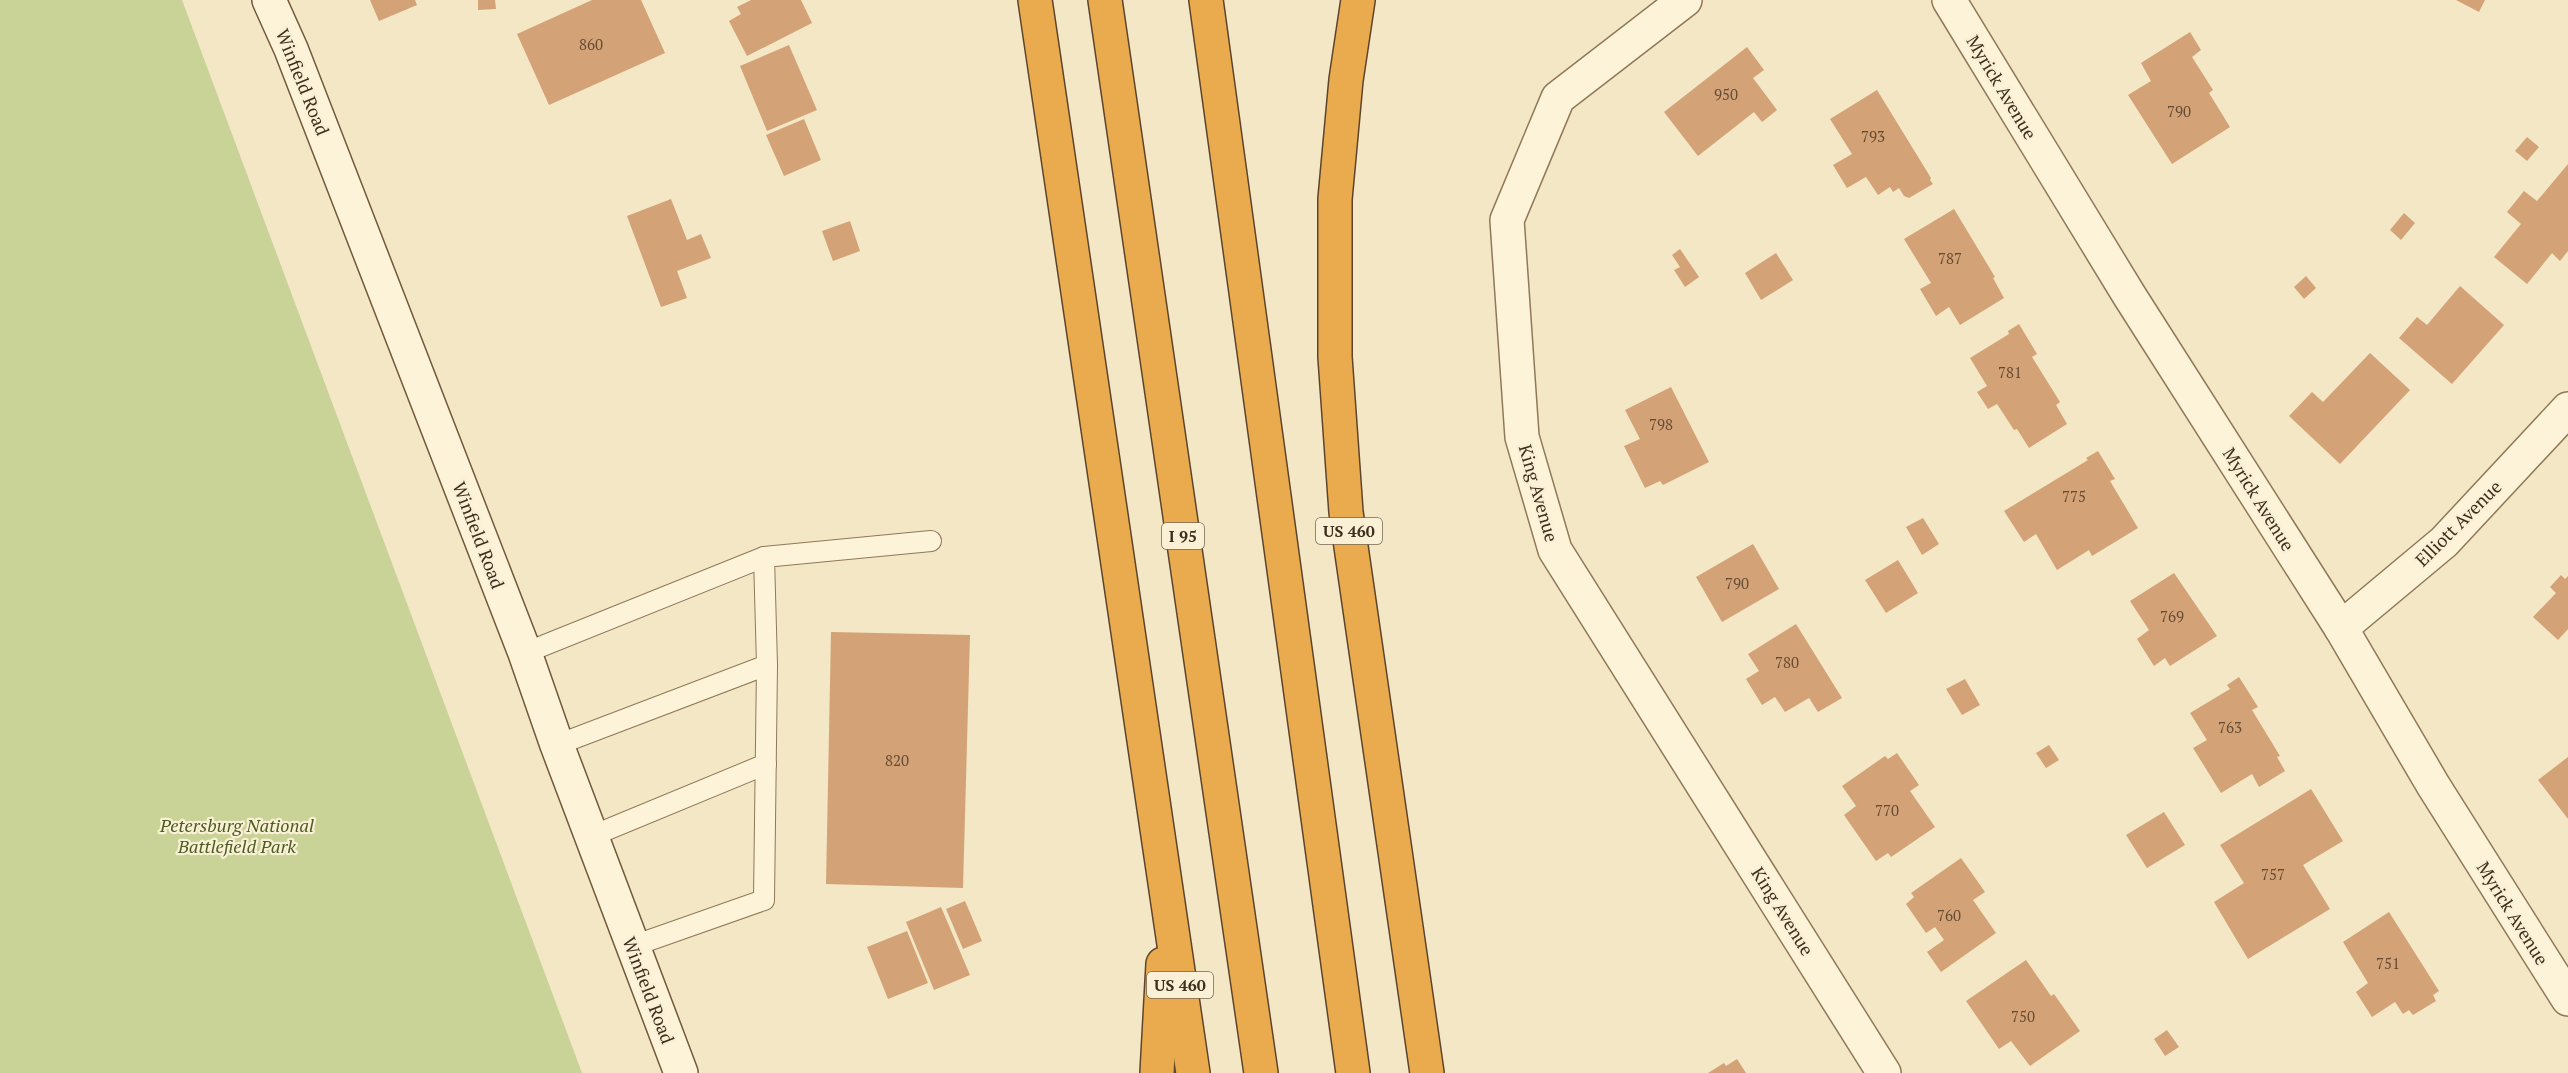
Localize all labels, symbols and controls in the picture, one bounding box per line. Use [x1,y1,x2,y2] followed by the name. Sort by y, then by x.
[271,25,335,139] street label: Winfield Road
[1961,30,2043,144] street label: Myrick Avenue
[579,34,603,54] house number: 860
[1714,84,1738,104] house number: 950
[2167,101,2191,121] house number: 790
[1861,126,1885,146] house number: 793
[1938,248,1962,268] house number: 787
[1998,362,2022,382] house number: 781
[1649,414,1673,434] house number: 798
[1514,442,1564,544] street label: King Avenue
[2218,443,2300,555] street label: Myrick Avenue
[2410,475,2506,571] street label: Elliott Avenue
[448,478,510,592] street label: Winfield Road
[2062,486,2086,506] house number: 775
[1316,518,1382,544] road number: US 460
[1162,523,1204,549] road number: I 95
[1725,573,1749,593] house number: 790
[2160,606,2184,626] house number: 769
[1775,652,1799,672] house number: 780
[2218,717,2242,737] house number: 763
[885,750,909,770] house number: 820
[1875,800,1899,820] house number: 770
[159,813,314,858] park label: Petersburg National Battlefield Park
[2472,857,2554,969] street label: Myrick Avenue
[1746,862,1820,960] street label: King Avenue
[2261,864,2285,884] house number: 757
[1937,905,1961,925] house number: 760
[618,933,680,1047] street label: Winfield Road
[2376,953,2400,973] house number: 751
[1147,972,1213,998] road number: US 460
[2011,1006,2035,1026] house number: 750

